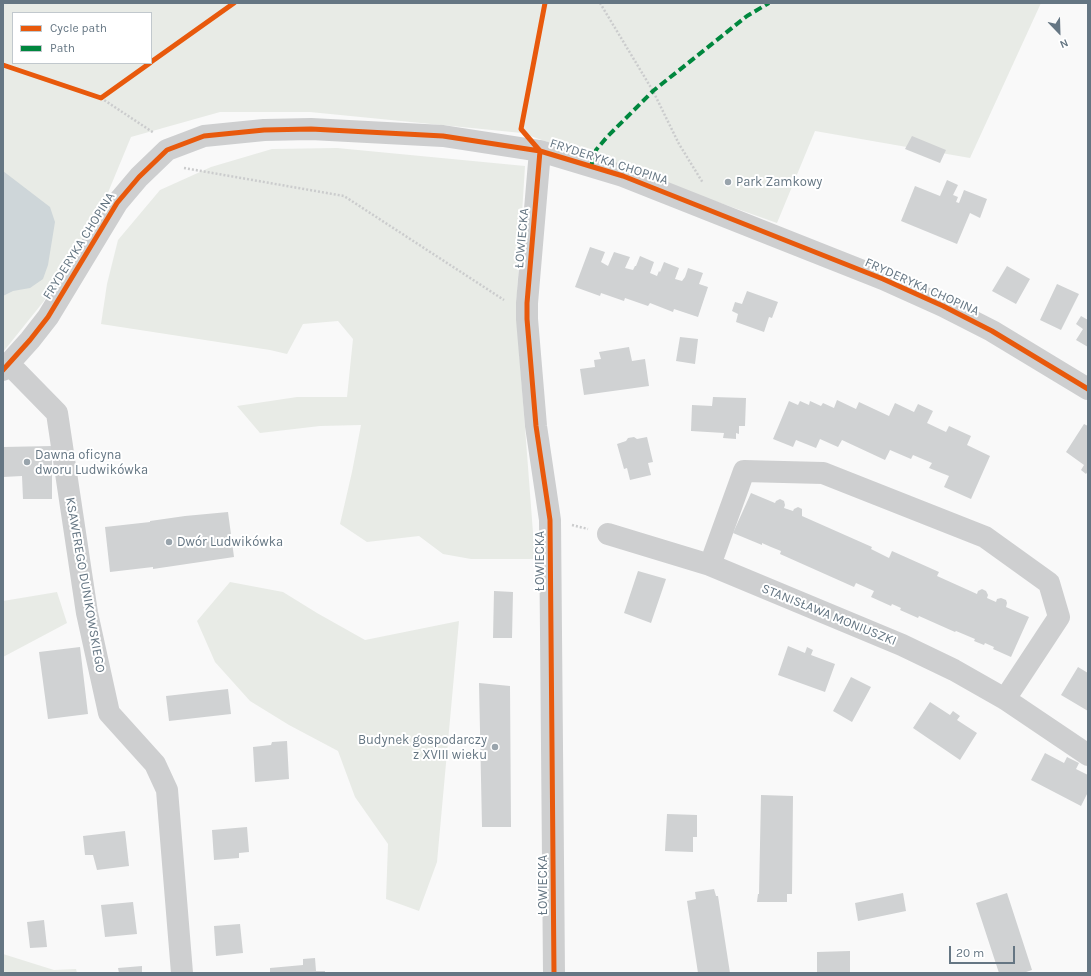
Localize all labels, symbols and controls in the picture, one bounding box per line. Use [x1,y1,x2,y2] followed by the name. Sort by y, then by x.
[12,12,152,64] legend
[1039,12,1079,52] north arrow
[50,21,107,35] text: Cycle path
[1058,36,1070,51] text: N
[50,41,75,55] text: Path
[548,135,670,189] street label: FRYDERYKA CHOPINA
[736,174,822,190] place label: Park Zamkowy
[723,177,733,187] marker: Park Zamkowy
[40,189,118,303] street label: FRYDERYKA CHOPINA
[512,207,532,269] street label: ŁOWIECKA
[862,255,982,319] street label: FRYDERYKA CHOPINA
[35,447,148,478] place label: Dawna oficyna dworu Ludwikówka
[22,457,32,467] marker: Dawna oficyna dworu Ludwikówka
[62,496,108,674] street label: KSAWEREGO DUNIKOWSKIEGO
[532,531,548,591] street label: ŁOWIECKA
[177,534,283,550] place label: Dwór Ludwikówka
[164,537,174,547] marker: Dwór Ludwikówka
[759,581,899,649] street label: STANISŁAWA MONIUSZKI
[358,732,487,763] place label: Budynek gospodarczy z XVIII wieku
[490,742,500,752] marker: Budynek gospodarczy z XVIII wieku
[535,855,551,915] street label: ŁOWIECKA
[951,938,1017,964] scale bar
[956,946,984,960] text: 20 m

